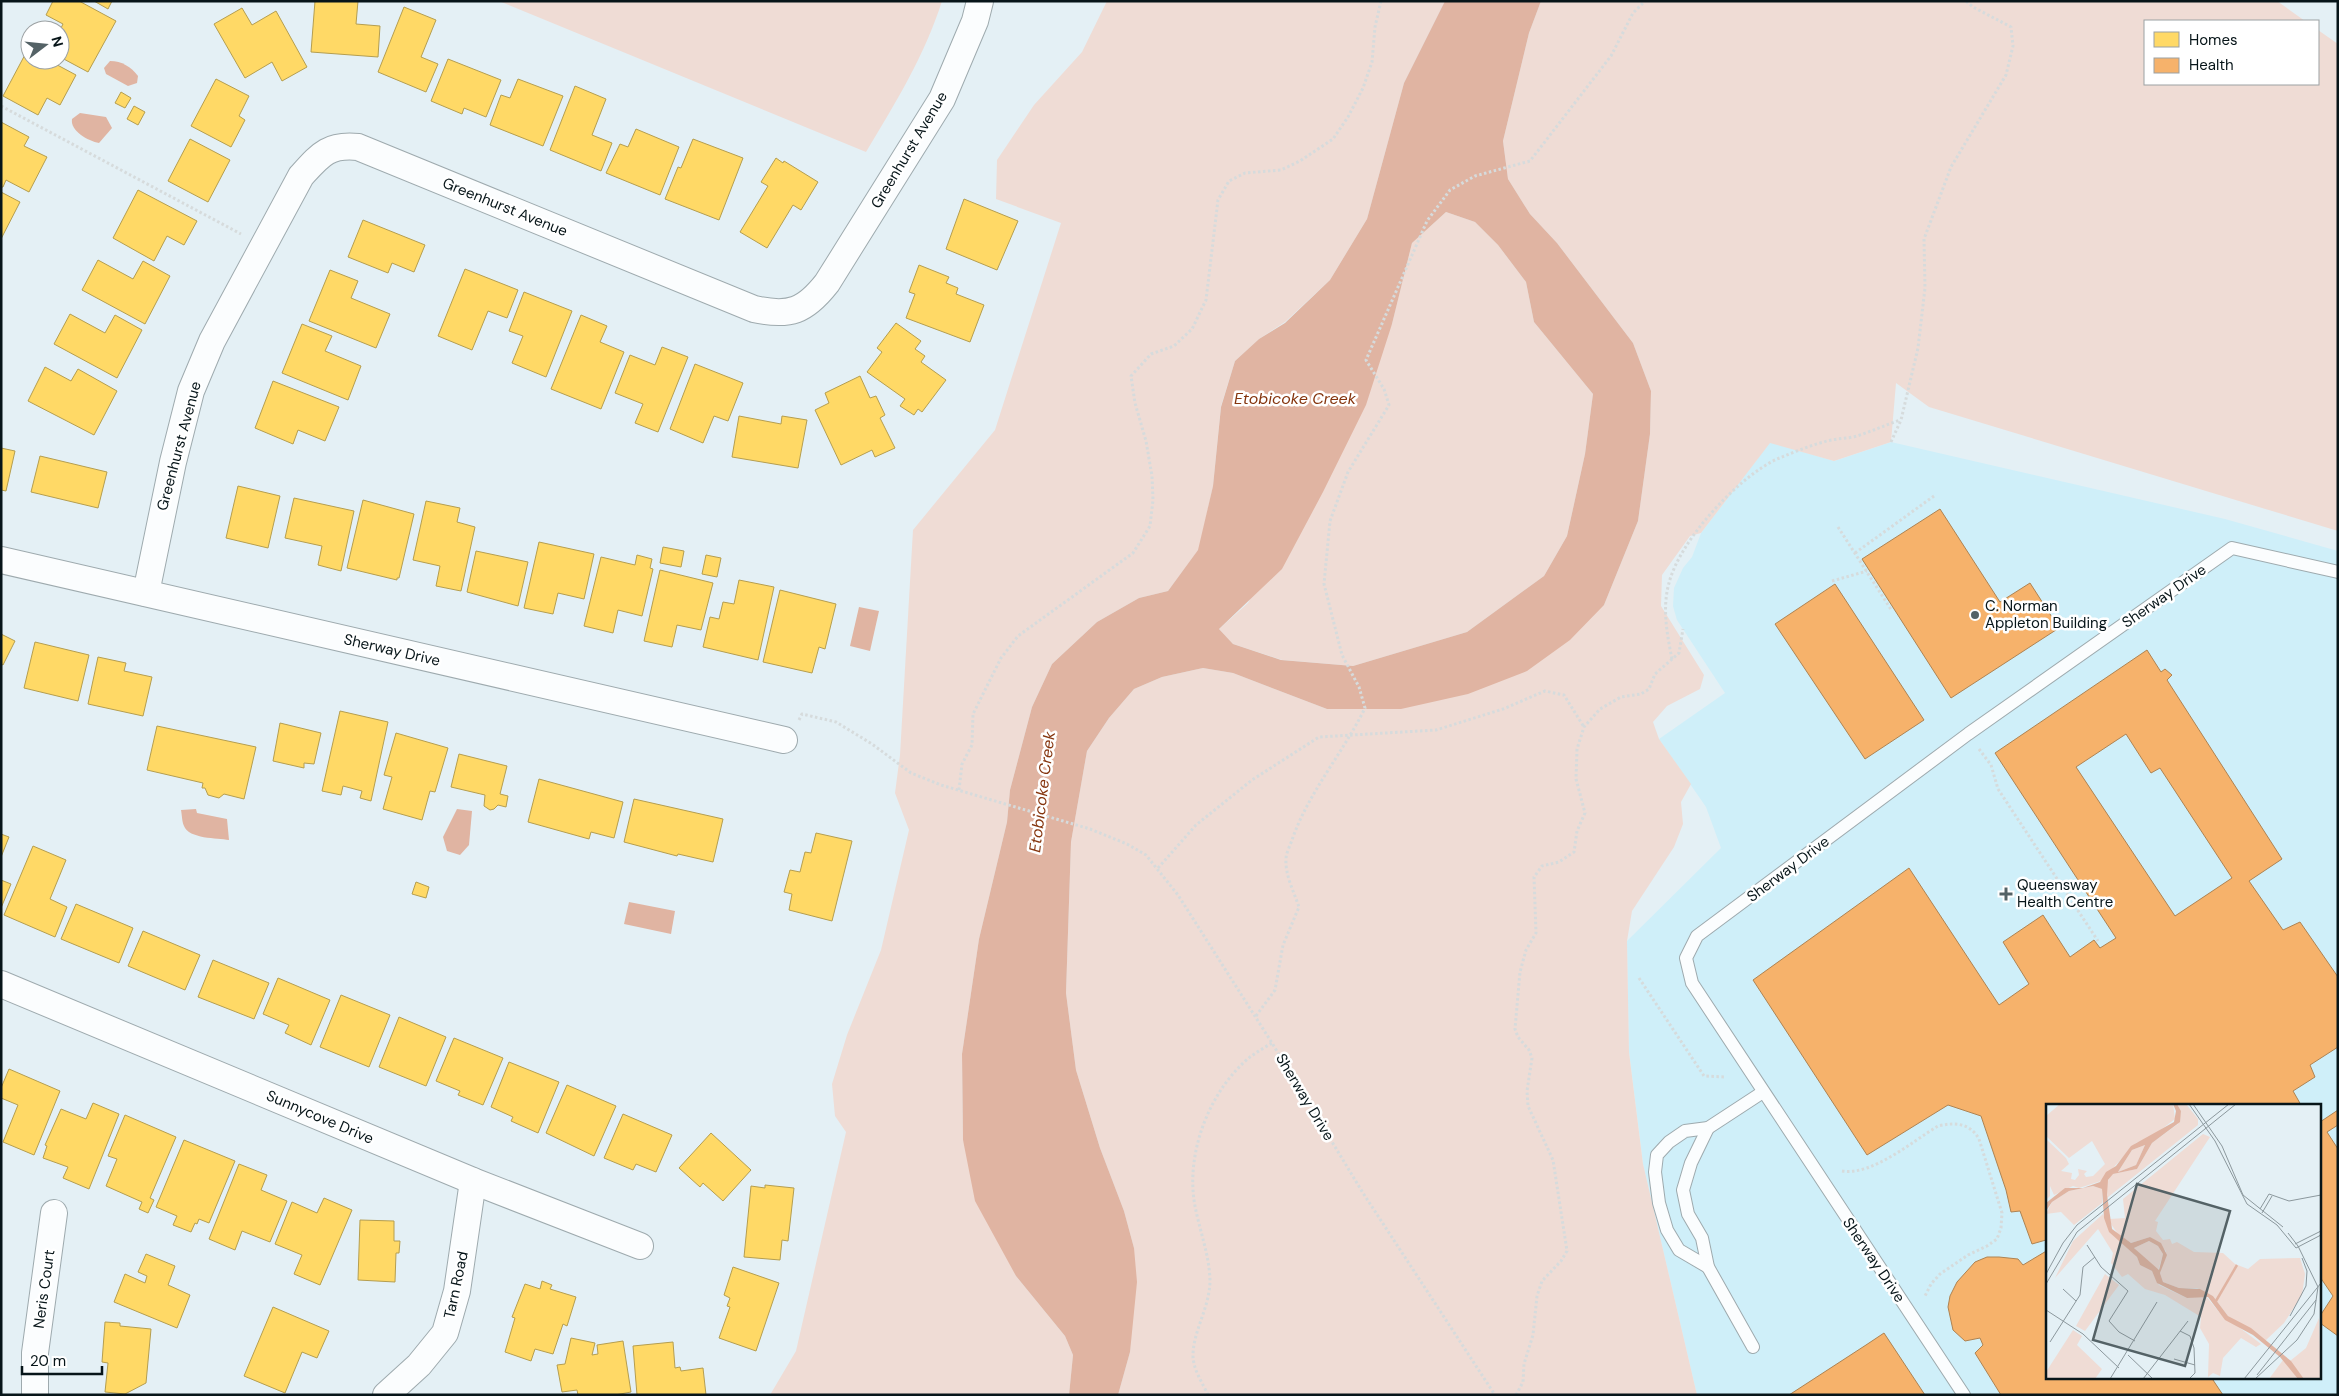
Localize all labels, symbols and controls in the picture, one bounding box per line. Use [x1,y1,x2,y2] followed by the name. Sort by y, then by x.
[20,20,70,70] north arrow
[2144,20,2319,85] legend
[2189,30,2238,50] text: Homes
[47,34,68,49] text: N
[2189,55,2234,75] text: Health
[866,88,952,212] street label: Greenhurst Avenue
[440,173,570,241] street label: Greenhurst Avenue
[152,379,206,513] street label: Greenhurst Avenue
[1234,388,1357,409] water label: Etobicoke Creek
[2118,560,2210,632] street label: Sherway Drive
[1985,596,2107,633] place label: C. Norman Appleton Building
[1969,609,1981,621] marker: C. Norman Appleton Building
[342,629,442,671] street label: Sherway Drive
[1024,729,1060,854] water label: Etobicoke Creek
[1743,831,1833,907] street label: Sherway Drive
[2017,875,2113,912] place label: Queensway Health Centre
[1999,887,2013,901] marker: Queensway Health Centre
[1271,1050,1339,1144] street label: Sherway Drive
[263,1085,377,1149] street label: Sunnycove Drive
[2046,1104,2322,1378] inset map
[1838,1214,1910,1306] street label: Sherway Drive
[29,1248,59,1330] street label: Neris Court
[439,1249,473,1321] street label: Tarn Road
[22,1344,102,1376] scale bar
[30,1351,66,1371] text: 20 m

